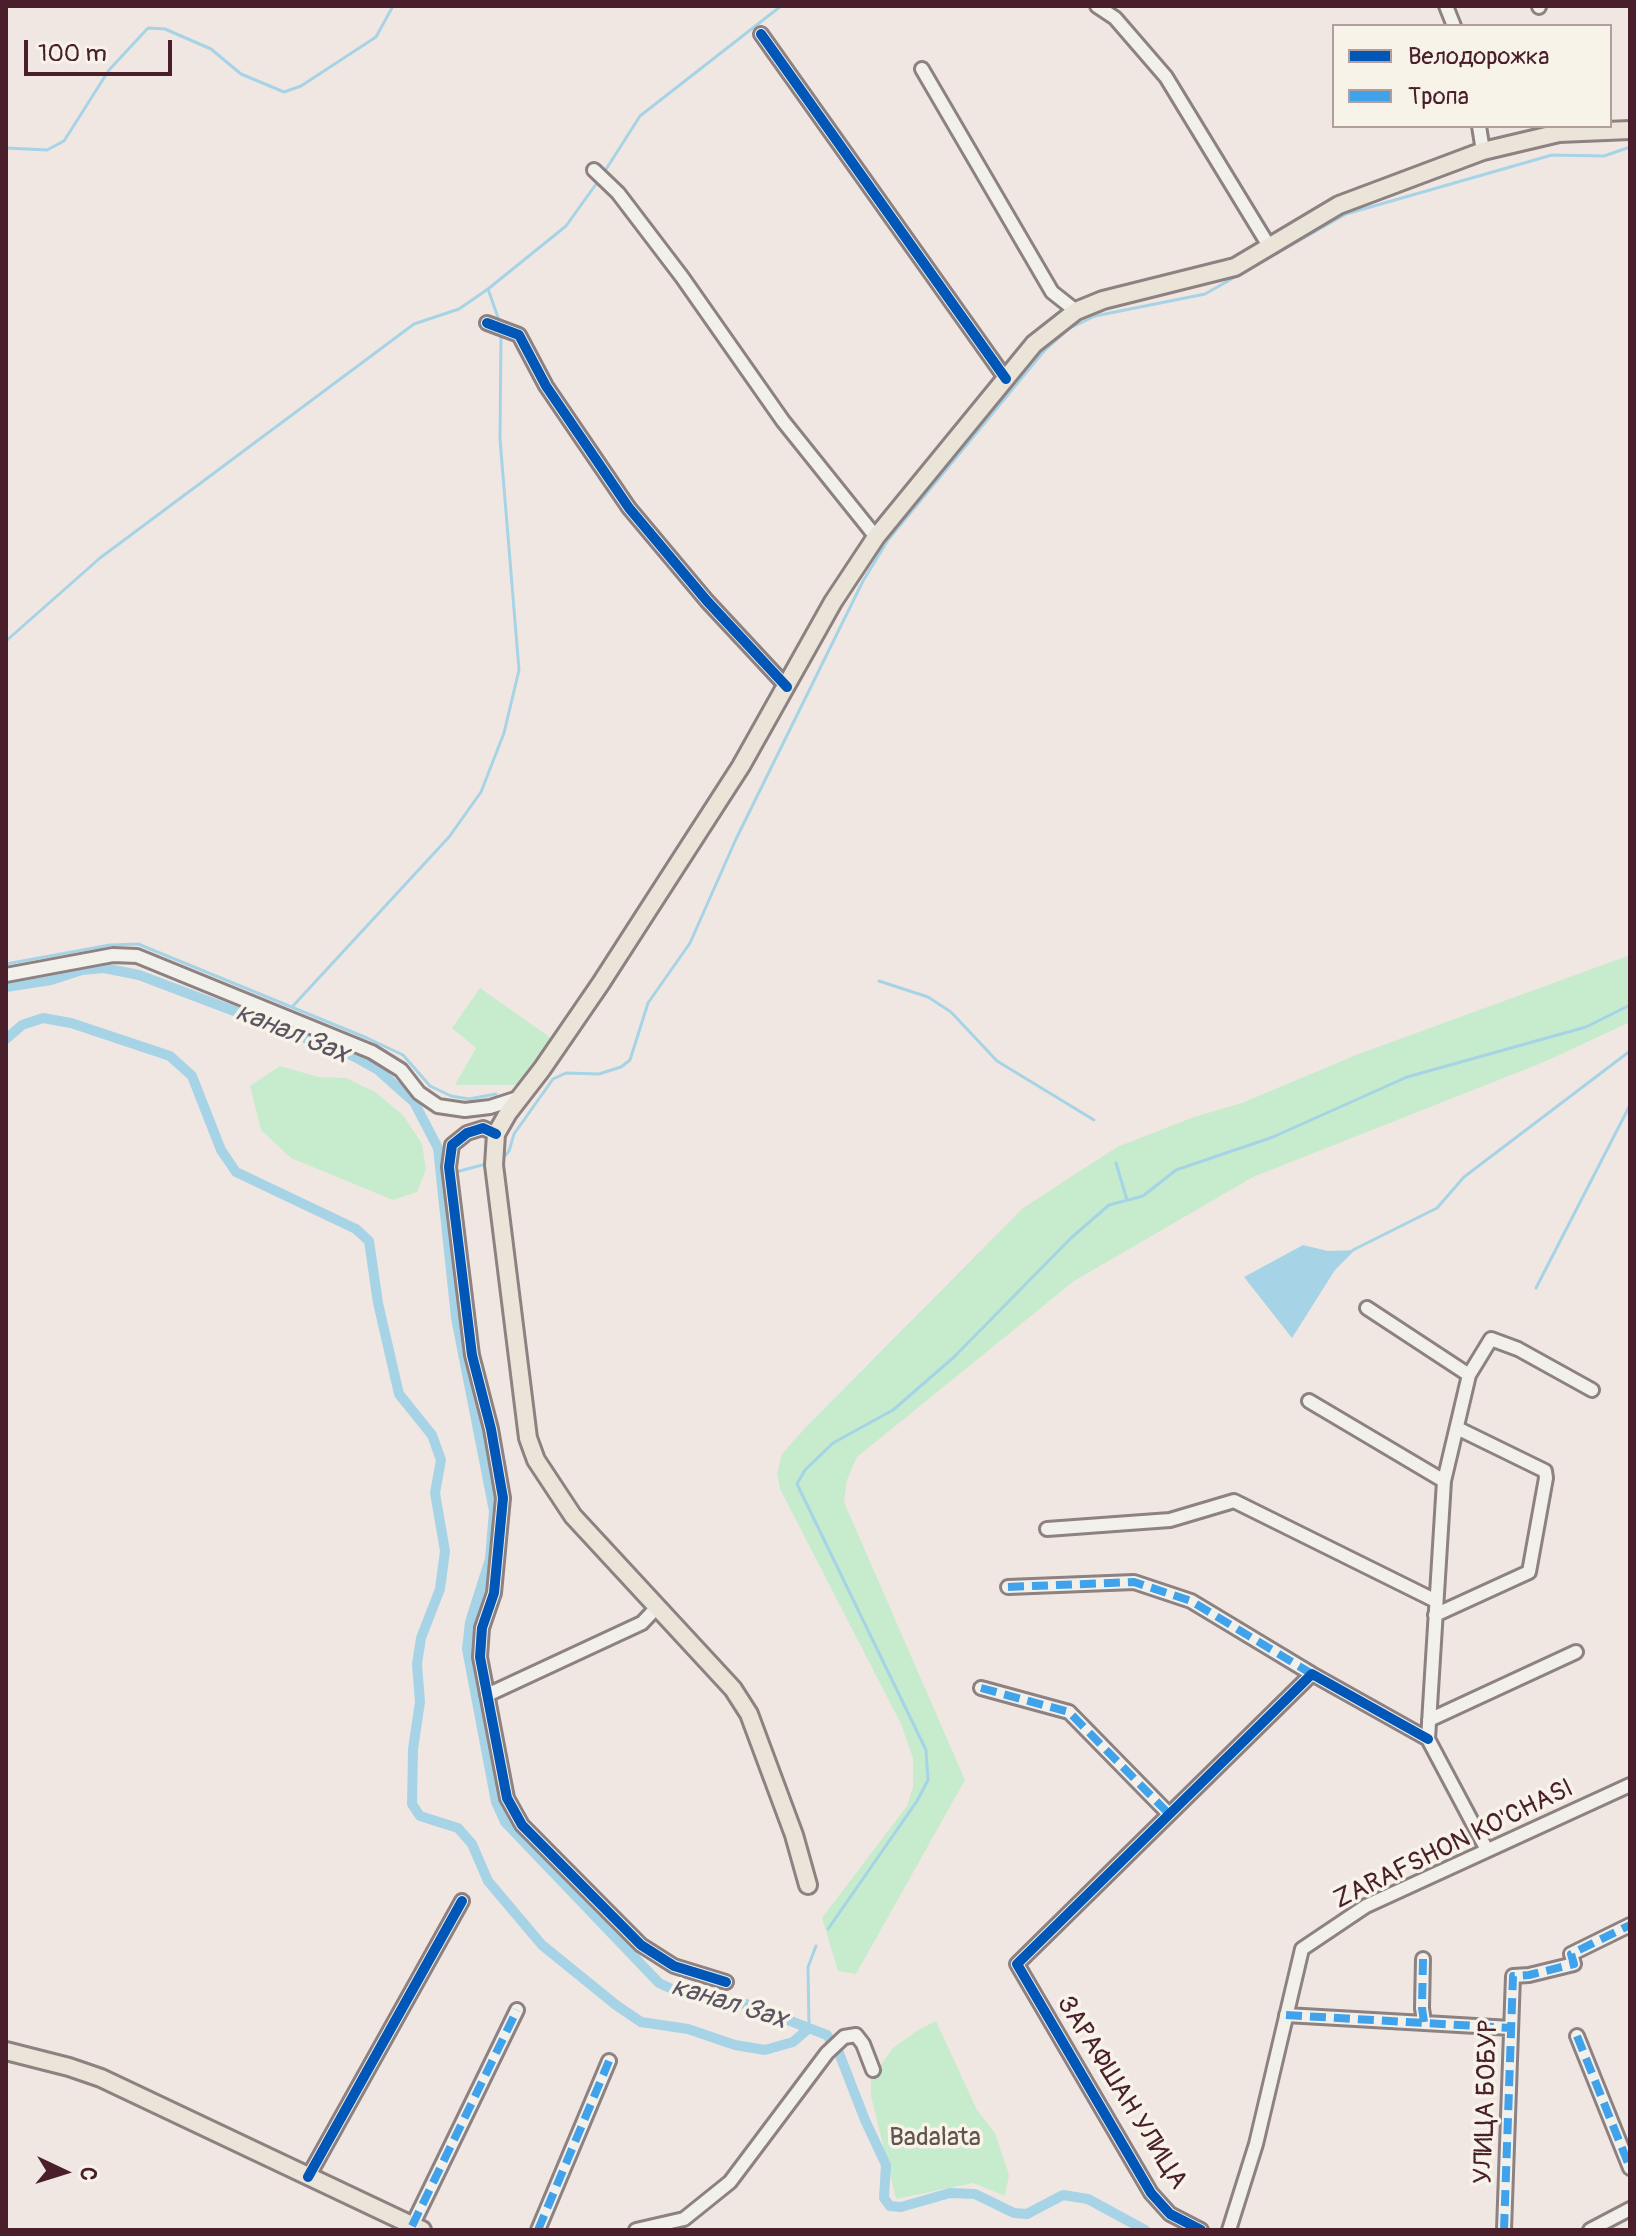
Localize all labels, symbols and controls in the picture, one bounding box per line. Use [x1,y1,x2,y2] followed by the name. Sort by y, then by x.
[28,24,176,74] scale bar
[1332,24,1612,128] legend
[38,39,107,68] text: 100 m
[1408,42,1549,71] text: Велодорожка
[1408,82,1469,111] text: Тропа
[231,996,353,1072] water label: канал Зах
[1329,1773,1579,1917] street label: ZARAFSHON KO'CHASI
[667,1971,791,2037] water label: канал Зах
[1049,1991,1193,2195] street label: ЗАРАФШАН УЛИЦА
[1469,2020,1505,2184] street label: УЛИЦА БОБУР
[889,2122,981,2154] park label: Badalata
[24,2132,104,2212] north arrow
[74,2166,102,2181] text: С

